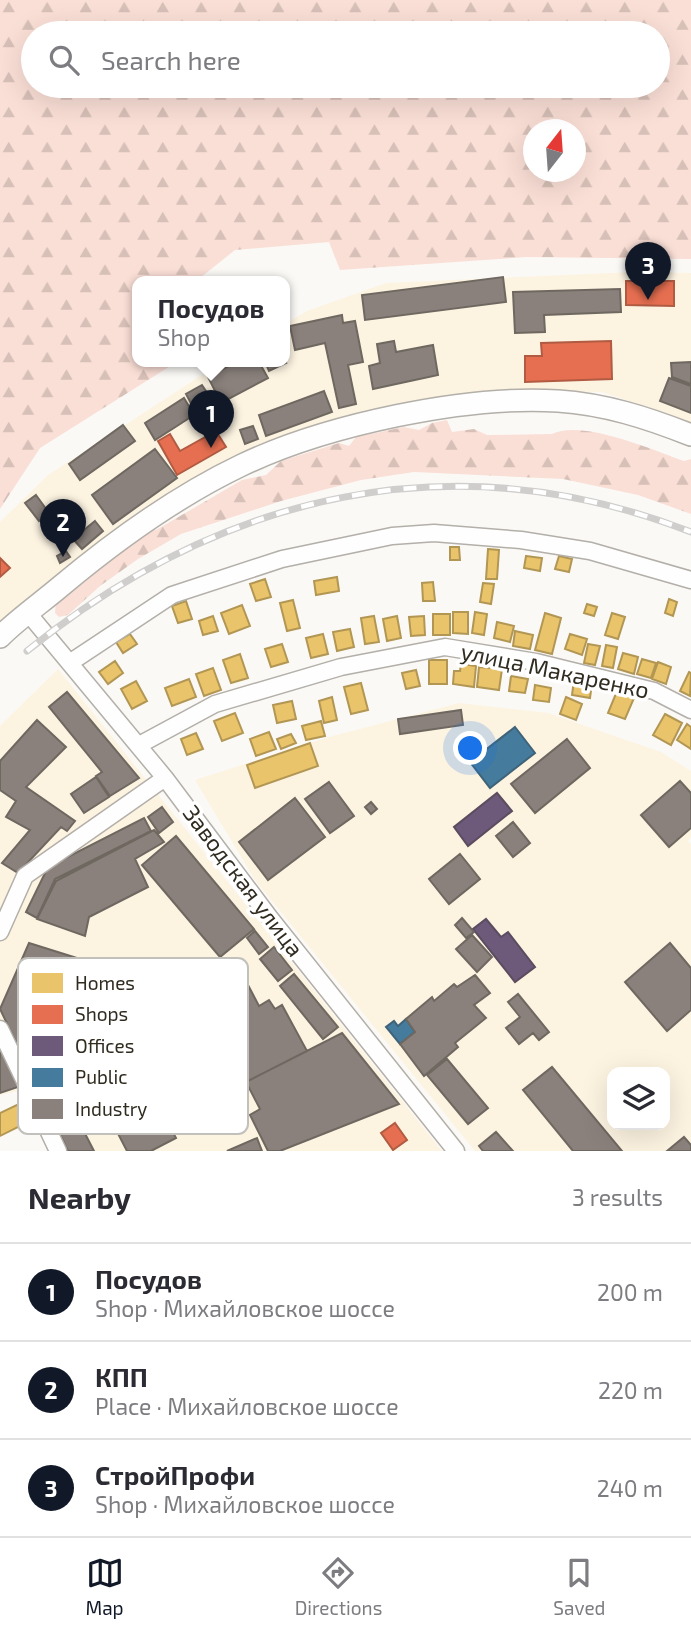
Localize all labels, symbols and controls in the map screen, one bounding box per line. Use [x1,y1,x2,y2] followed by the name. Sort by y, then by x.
[21,21,670,98] search box
[45,41,83,79] icon: search
[101,44,241,75] text: Search here
[523,119,586,182] north arrow
[625,242,671,300] pin: 3
[132,276,290,367] popup
[158,292,264,323] text: Посудов
[158,323,210,351] text: Shop
[188,390,234,448] pin: 1
[40,499,86,557] pin: 2
[458,636,652,705] street label: улица Макаренко
[453,731,487,765] your location
[177,799,310,962] street label: Заводская улица
[18,958,248,1134] legend
[75,971,135,994] text: Homes
[75,1002,128,1025] text: Shops
[75,1034,134,1057] text: Offices
[75,1065,128,1088] text: Public
[607,1067,670,1130] map controls
[607,1067,670,1130] button: layers
[75,1097,147,1120] text: Industry
[28,1179,131,1215] text: Nearby
[572,1183,663,1211] text: 3 results
[95,1263,202,1294] text: Посудов
[46,1278,56,1306] text: 1
[597,1278,663,1306] text: 200 m
[95,1294,395,1322] text: Shop · Михайловское шоссе
[95,1361,148,1392] text: КПП
[44,1376,58,1404] text: 2
[598,1376,663,1404] text: 220 m
[95,1392,399,1420] text: Place · Михайловское шоссе
[95,1459,255,1490] text: СтройПрофи
[44,1474,58,1502] text: 3
[597,1474,663,1502] text: 240 m
[95,1490,395,1518] text: Shop · Михайловское шоссе
[86,1554,124,1619] tab: Map
[295,1554,382,1619] tab: Directions
[553,1554,605,1619] tab: Saved

